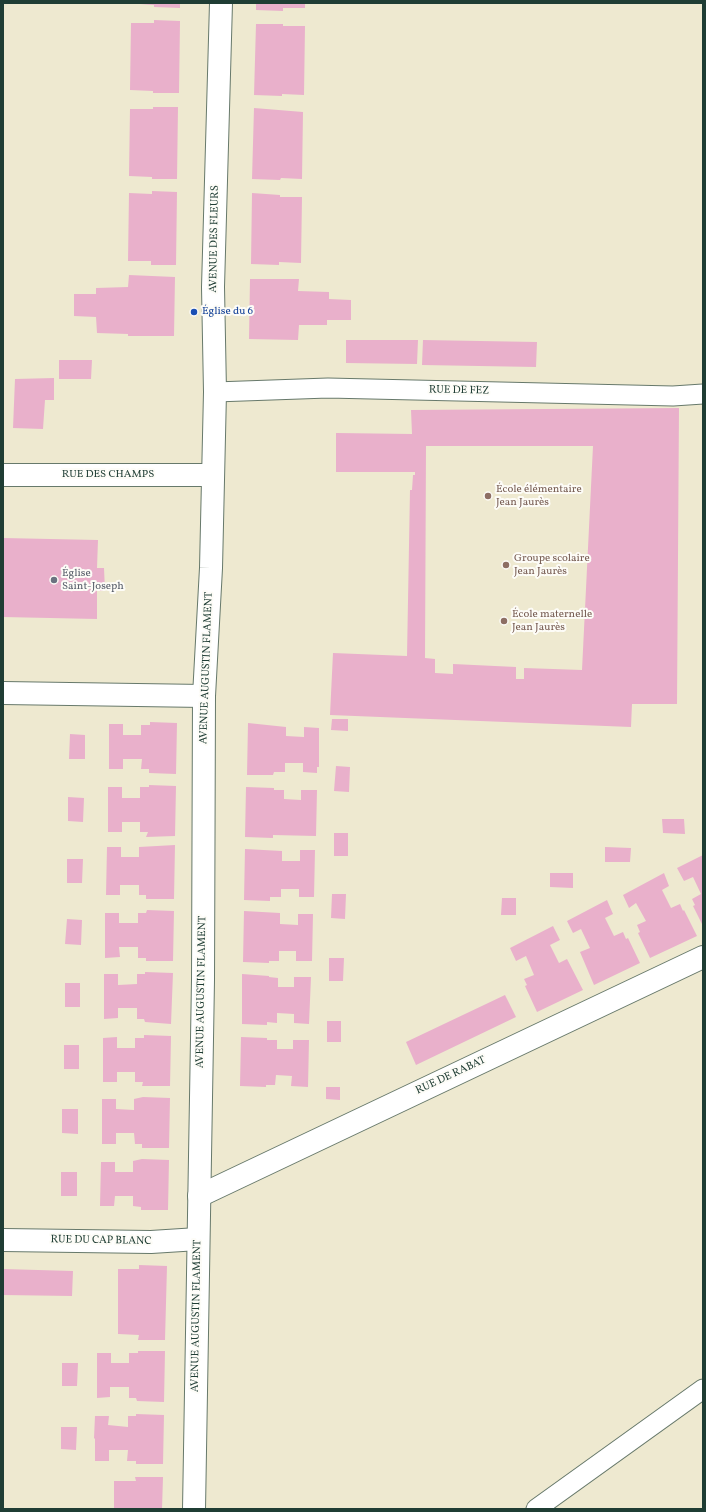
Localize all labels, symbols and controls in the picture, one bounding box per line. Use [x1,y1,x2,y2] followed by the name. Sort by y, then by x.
[207,185,223,293] street label: AVENUE DES FLEURS
[202,305,253,319] place label: Église du 6
[189,307,199,317] marker: Église du 6
[429,384,489,398] street label: RUE DE FEZ
[62,468,154,482] street label: RUE DES CHAMPS
[496,483,582,509] place label: École élémentaire Jean Jaurès
[483,491,493,501] marker: École élémentaire Jean Jaurès
[514,552,590,578] place label: Groupe scolaire Jean Jaurès
[501,560,511,570] marker: Groupe scolaire Jean Jaurès
[62,567,124,593] place label: Église Saint-Joseph
[49,575,59,585] marker: Église Saint-Joseph
[198,592,216,744] street label: AVENUE AUGUSTIN FLAMENT
[512,608,592,634] place label: École maternelle Jean Jaurès
[499,616,509,626] marker: École maternelle Jean Jaurès
[194,916,210,1068] street label: AVENUE AUGUSTIN FLAMENT
[414,1054,488,1098] street label: RUE DE RABAT
[50,1234,152,1248] street label: RUE DU CAP BLANC
[189,1240,205,1392] street label: AVENUE AUGUSTIN FLAMENT

